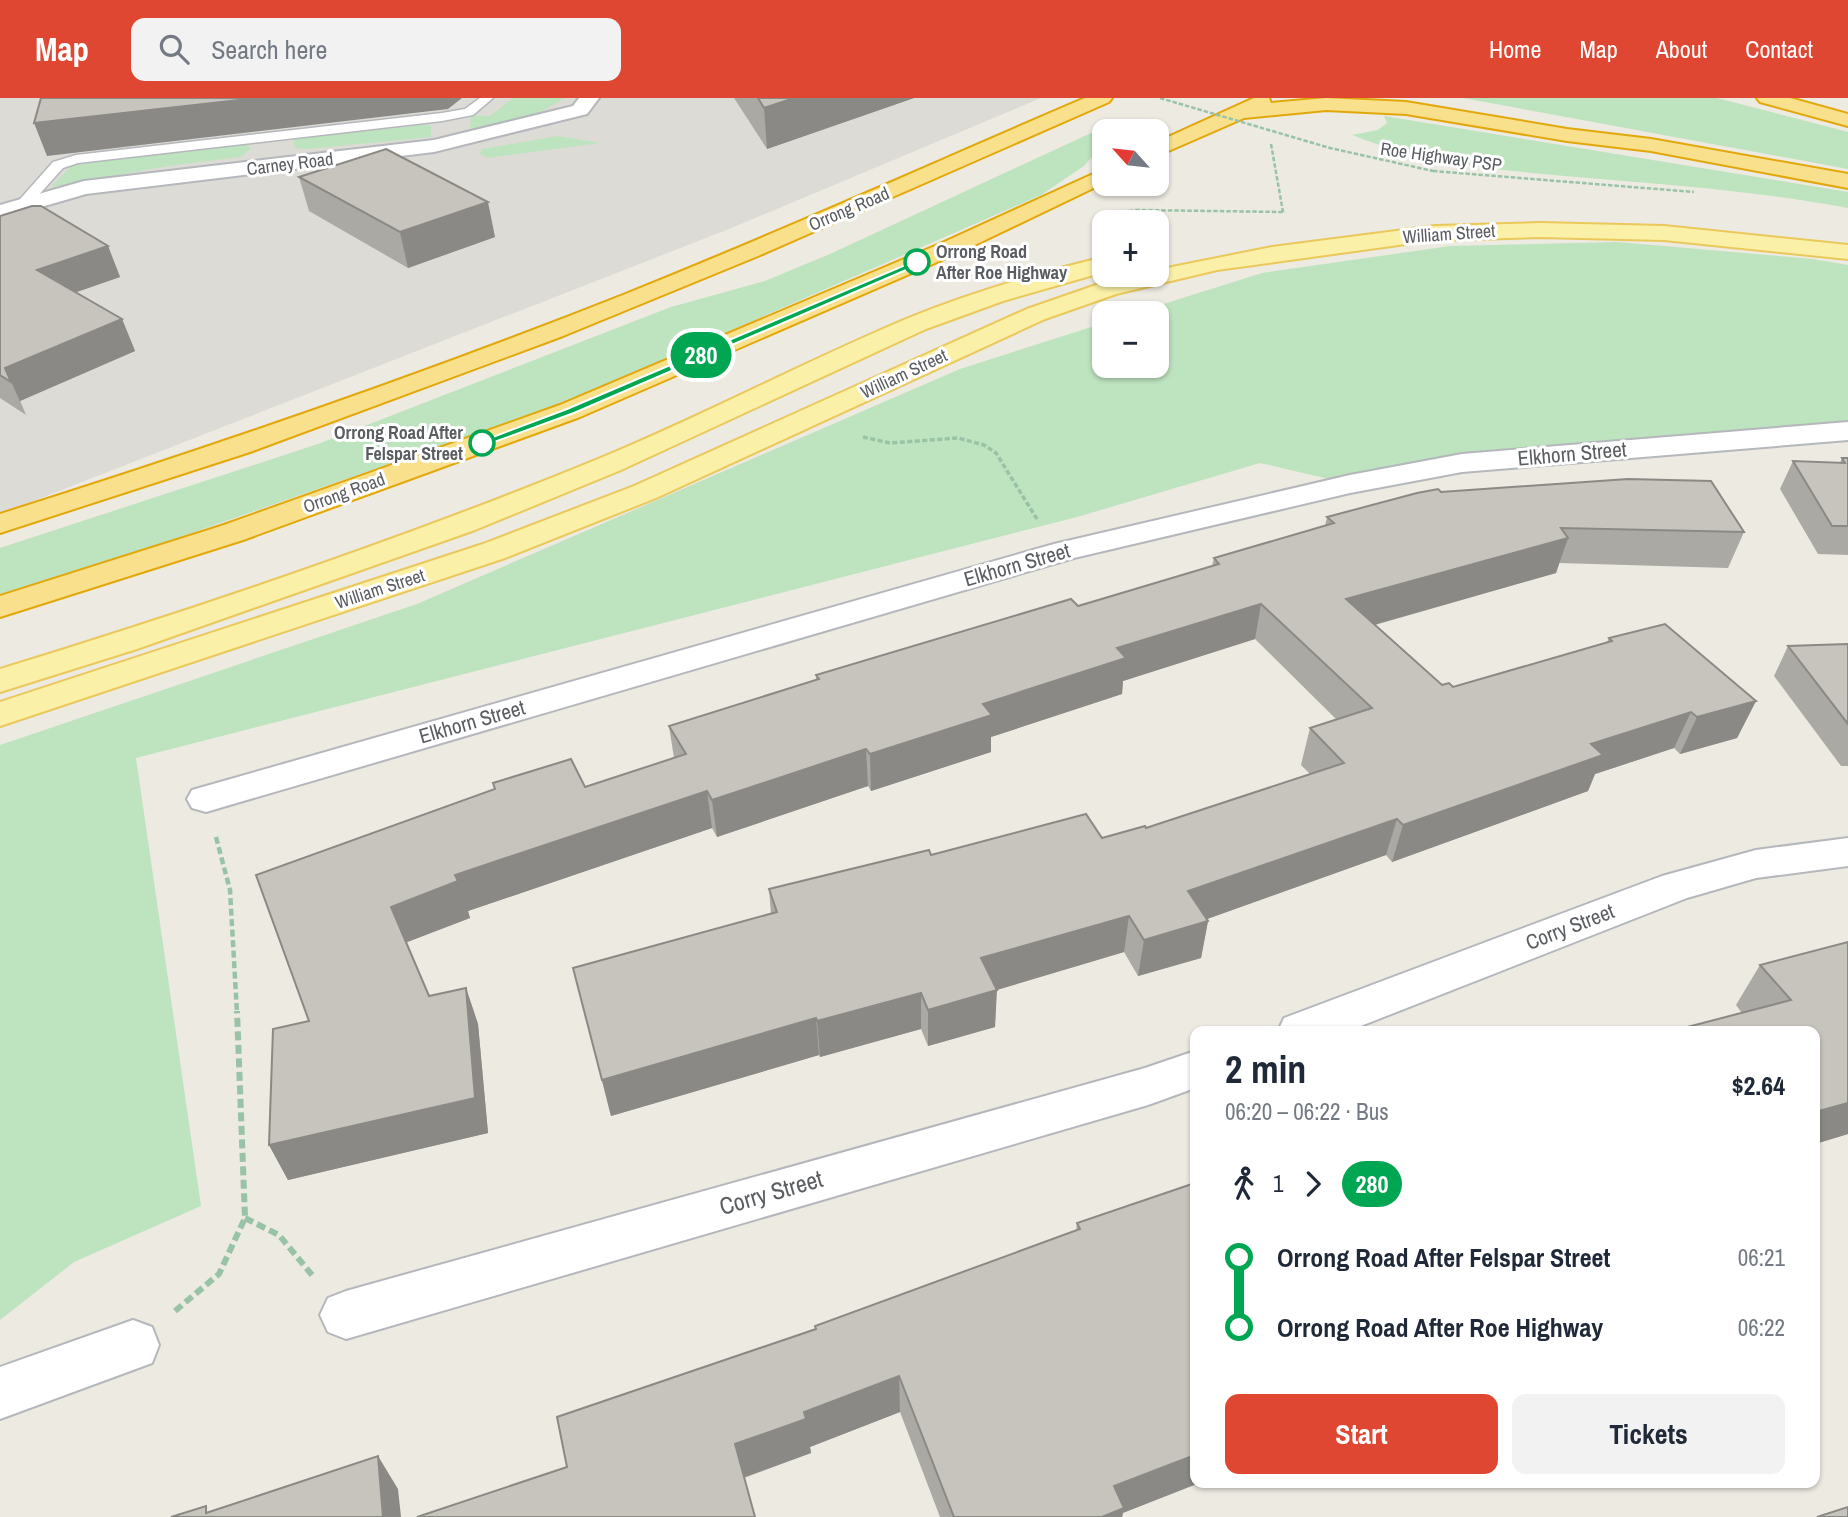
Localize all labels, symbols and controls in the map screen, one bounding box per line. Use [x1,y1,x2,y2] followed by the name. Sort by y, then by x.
[131,18,621,81] search box
[35,27,89,71] text: Map
[155,30,193,68] icon: search
[211,32,327,67] text: Search here
[1489,33,1541,65] text: Home
[1579,33,1618,65] text: Map
[1656,33,1707,65] text: About
[1745,33,1813,65] text: Contact
[1092,119,1169,196] north arrow
[1092,119,1169,378] map controls
[1379,136,1503,177] street label: Roe Highway PSP
[245,146,335,181] street label: Carney Road
[805,180,893,237] street label: Orrong Road
[1092,210,1169,287] button: +
[1402,218,1496,249] street label: William Street
[936,239,1068,285] place label: Orrong Road After Roe Highway
[904,249,930,275] marker: Orrong Road After Roe Highway
[1092,301,1169,378] button: −
[661,332,741,378] line badge: 280
[685,339,717,371] text: 280
[857,343,951,404] street label: William Street
[334,420,463,466] place label: Orrong Road After Felspar Street
[469,430,495,456] marker: Orrong Road After Felspar Street
[1516,434,1628,473] street label: Elkhorn Street
[299,466,388,519] street label: Orrong Road
[960,535,1074,593] street label: Elkhorn Street
[332,562,428,615] street label: William Street
[415,692,529,750] street label: Elkhorn Street
[1521,896,1619,957] street label: Corry Street
[1225,1044,1306,1095] text: 2 min
[1732,1068,1785,1103] text: $2.64
[1225,1096,1389,1127] text: 06:20 – 06:22 · Bus
[715,1162,827,1222] street label: Corry Street
[1225,1165,1263,1203] icon: walk
[1294,1165,1332,1203] icon: forward
[1273,1168,1284,1199] text: 1
[1356,1168,1388,1200] text: 280
[1277,1240,1610,1275] text: Orrong Road After Felspar Street
[1738,1242,1785,1273] text: 06:21
[1277,1310,1603,1345] text: Orrong Road After Roe Highway
[1738,1312,1785,1343] text: 06:22
[1225,1394,1498,1474] button: Start
[1512,1394,1785,1474] button: Tickets

